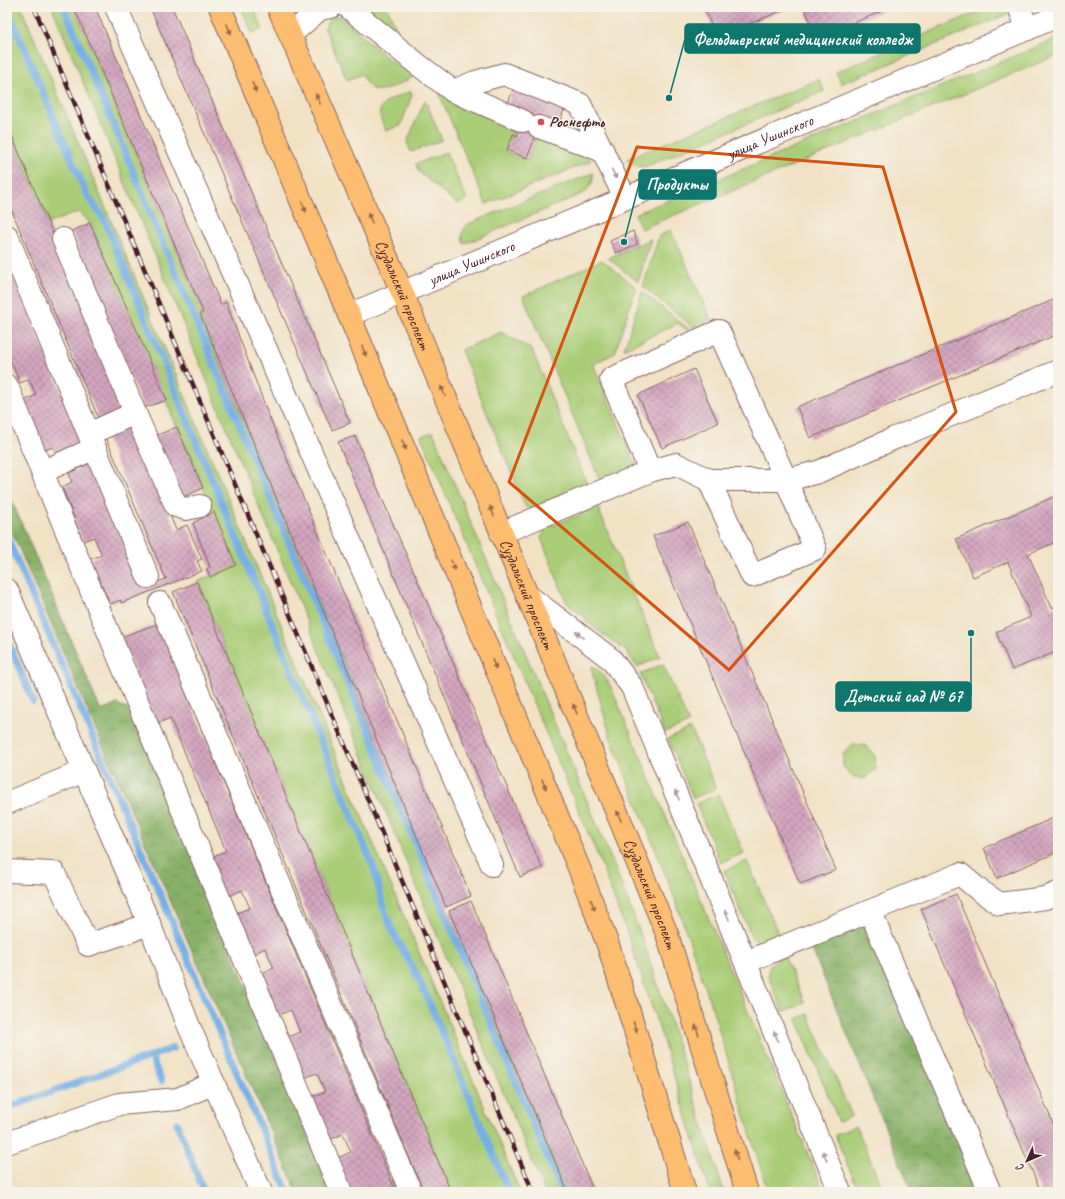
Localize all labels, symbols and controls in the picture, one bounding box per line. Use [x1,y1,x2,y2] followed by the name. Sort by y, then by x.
[226,23,232,35] one-way arrow
[685,24,920,53] callout: Фельдшерский медицинский колледж
[694,29,914,50] text: Фельдшерский медицинский колледж
[250,81,257,93] one-way arrow
[314,92,320,104] one-way arrow
[723,110,817,165] street label: улица Ушинского
[549,112,605,132] place label: Роснефть
[536,117,546,127] marker: Роснефть
[611,169,617,180] one-way arrow
[639,170,716,199] callout: Продукты
[646,174,709,195] text: Продукты
[301,201,307,212] one-way arrow
[367,212,373,224] one-way arrow
[425,236,519,291] street label: улица Ушинского
[371,237,435,354] street label: Суздальский проспект
[362,345,368,357] one-way arrow
[439,384,445,396] one-way arrow
[401,440,407,452] one-way arrow
[489,506,495,517] one-way arrow
[495,536,559,653] street label: Суздальский проспект
[451,560,457,572] one-way arrow
[575,631,586,639] one-way arrow
[491,658,497,670] one-way arrow
[836,682,971,711] callout: Детский сад № 67
[844,686,965,707] text: Детский сад № 67
[571,702,577,714] one-way arrow
[541,778,547,790] one-way arrow
[674,790,680,801] one-way arrow
[616,810,622,822] one-way arrow
[619,836,681,953] street label: Суздальский проспект
[590,899,596,911] one-way arrow
[723,909,729,921] one-way arrow
[632,1022,638,1034] one-way arrow
[694,1024,700,1036] one-way arrow
[773,1030,779,1041] one-way arrow
[1007,1141,1047,1181] north arrow
[733,1148,739,1160] one-way arrow
[822,1149,828,1161] one-way arrow
[1012,1160,1027,1175] text: С

